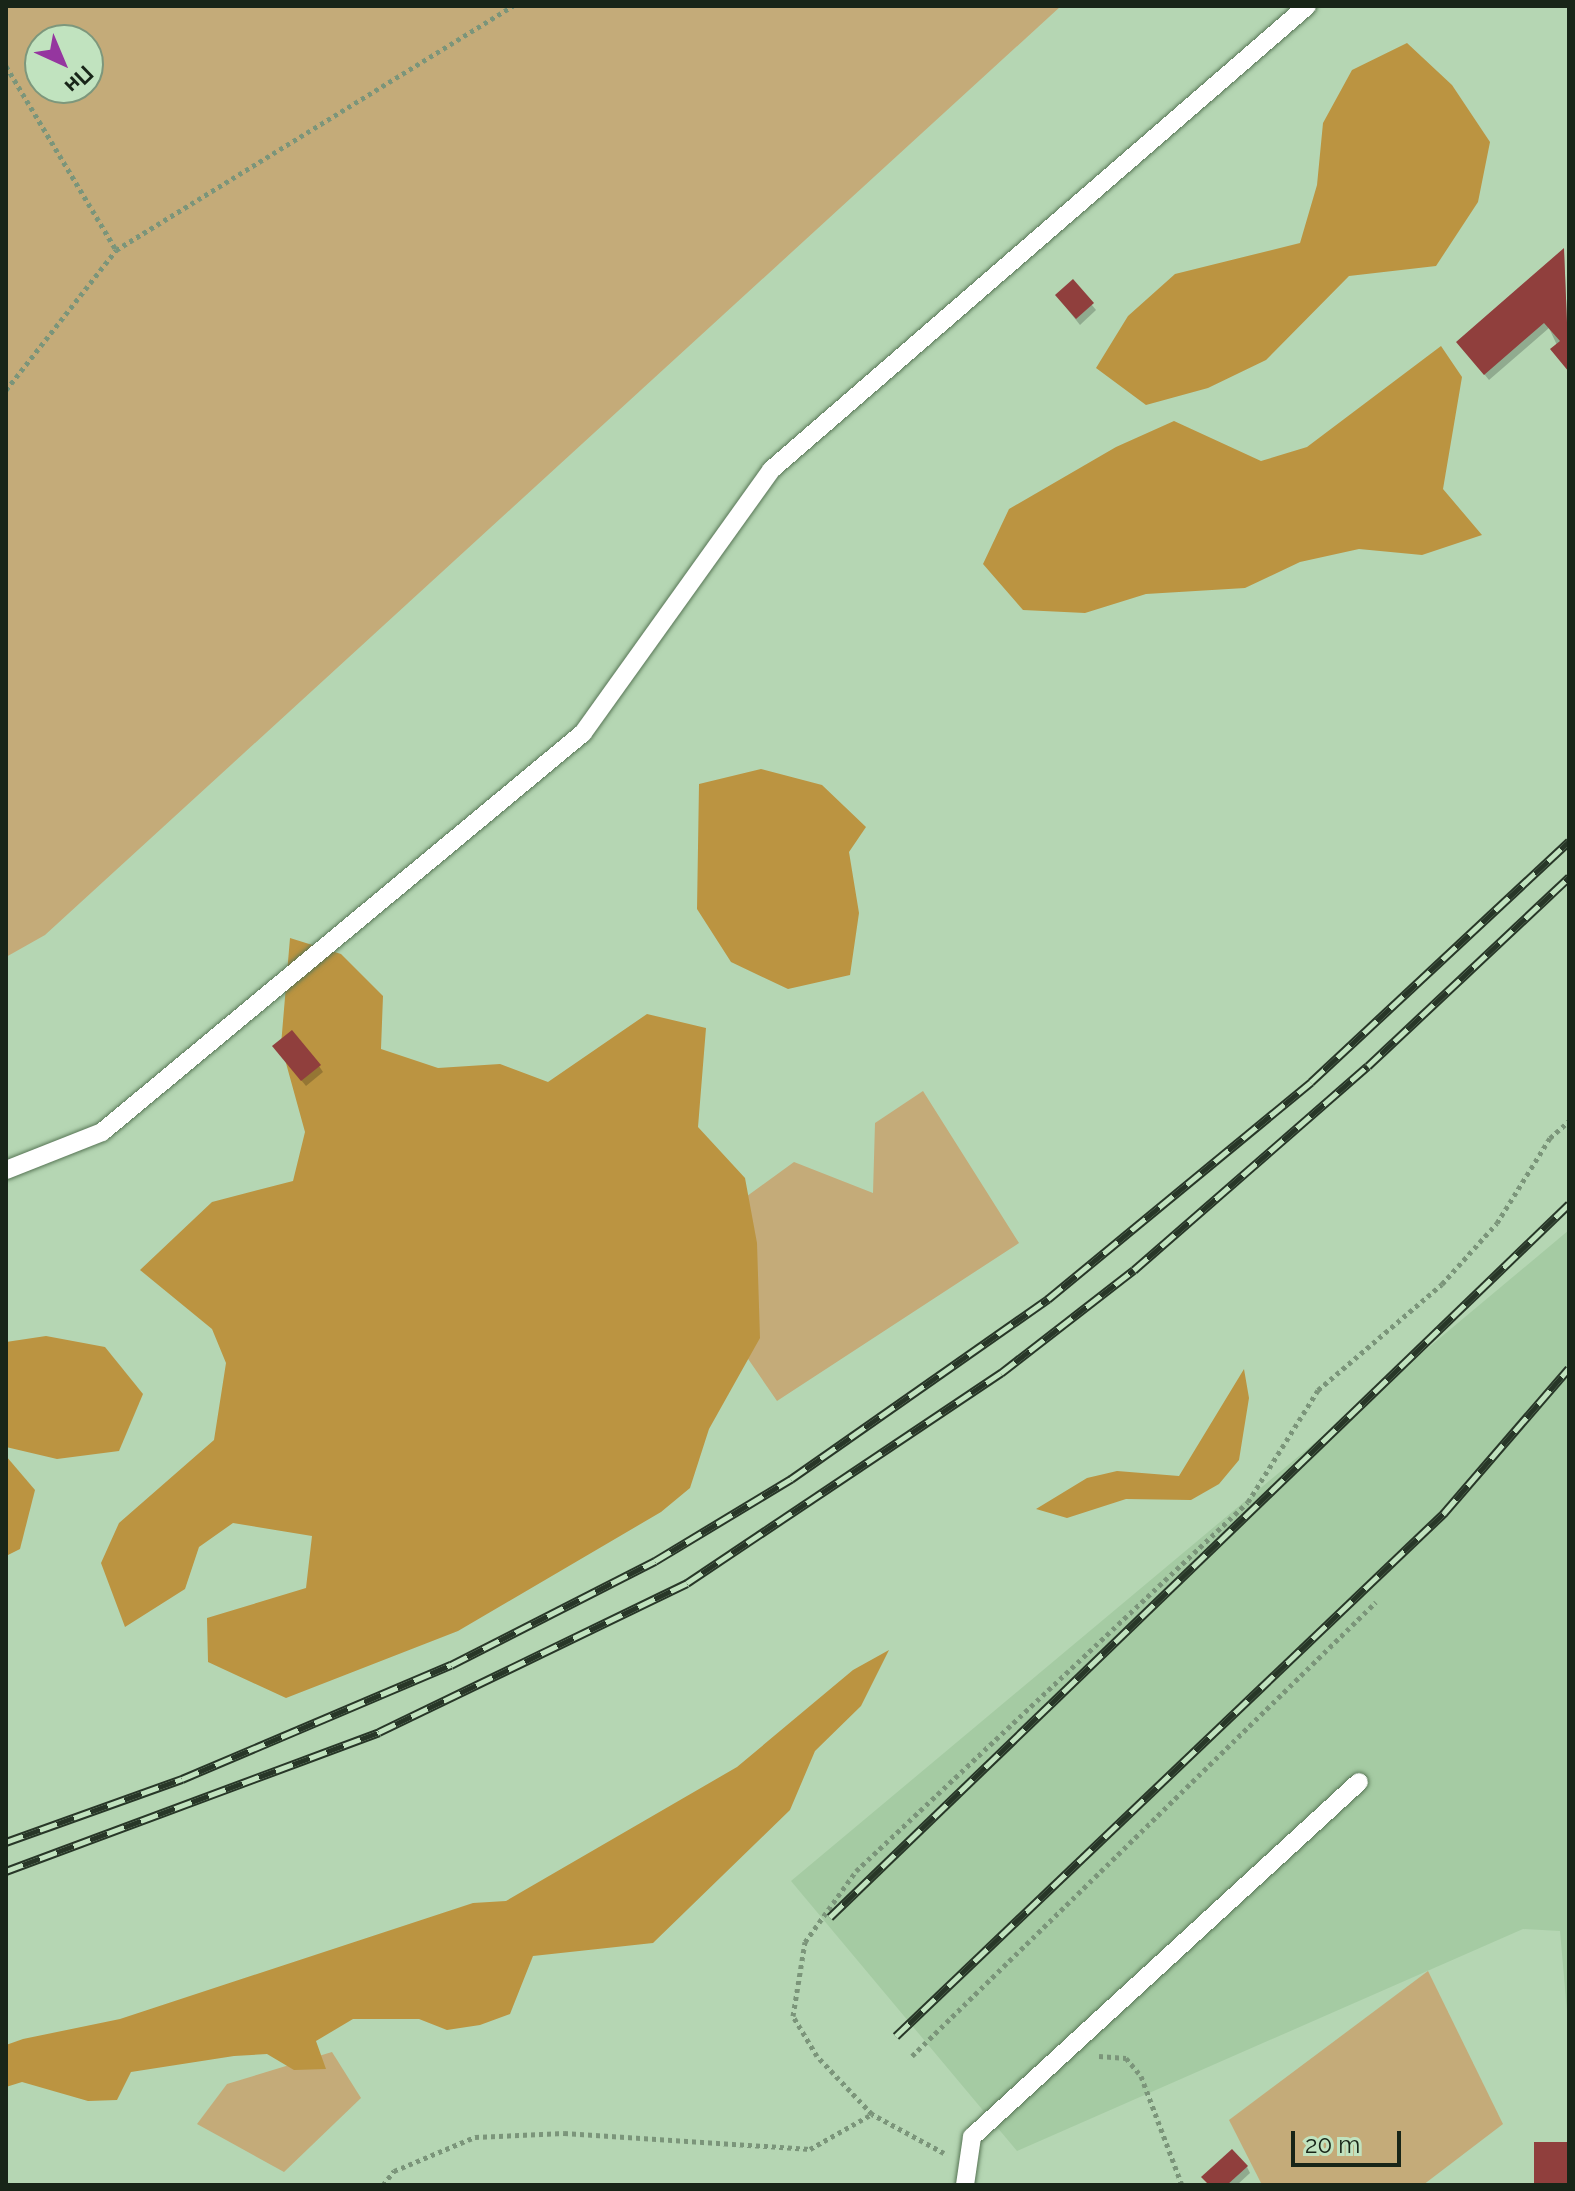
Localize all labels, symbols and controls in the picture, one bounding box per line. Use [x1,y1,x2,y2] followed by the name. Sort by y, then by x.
[24,24,104,104] north arrow
[60,60,99,99] text: Пн
[1295,2115,1405,2165] scale bar
[1305,2130,1360,2159] text: 20 m

